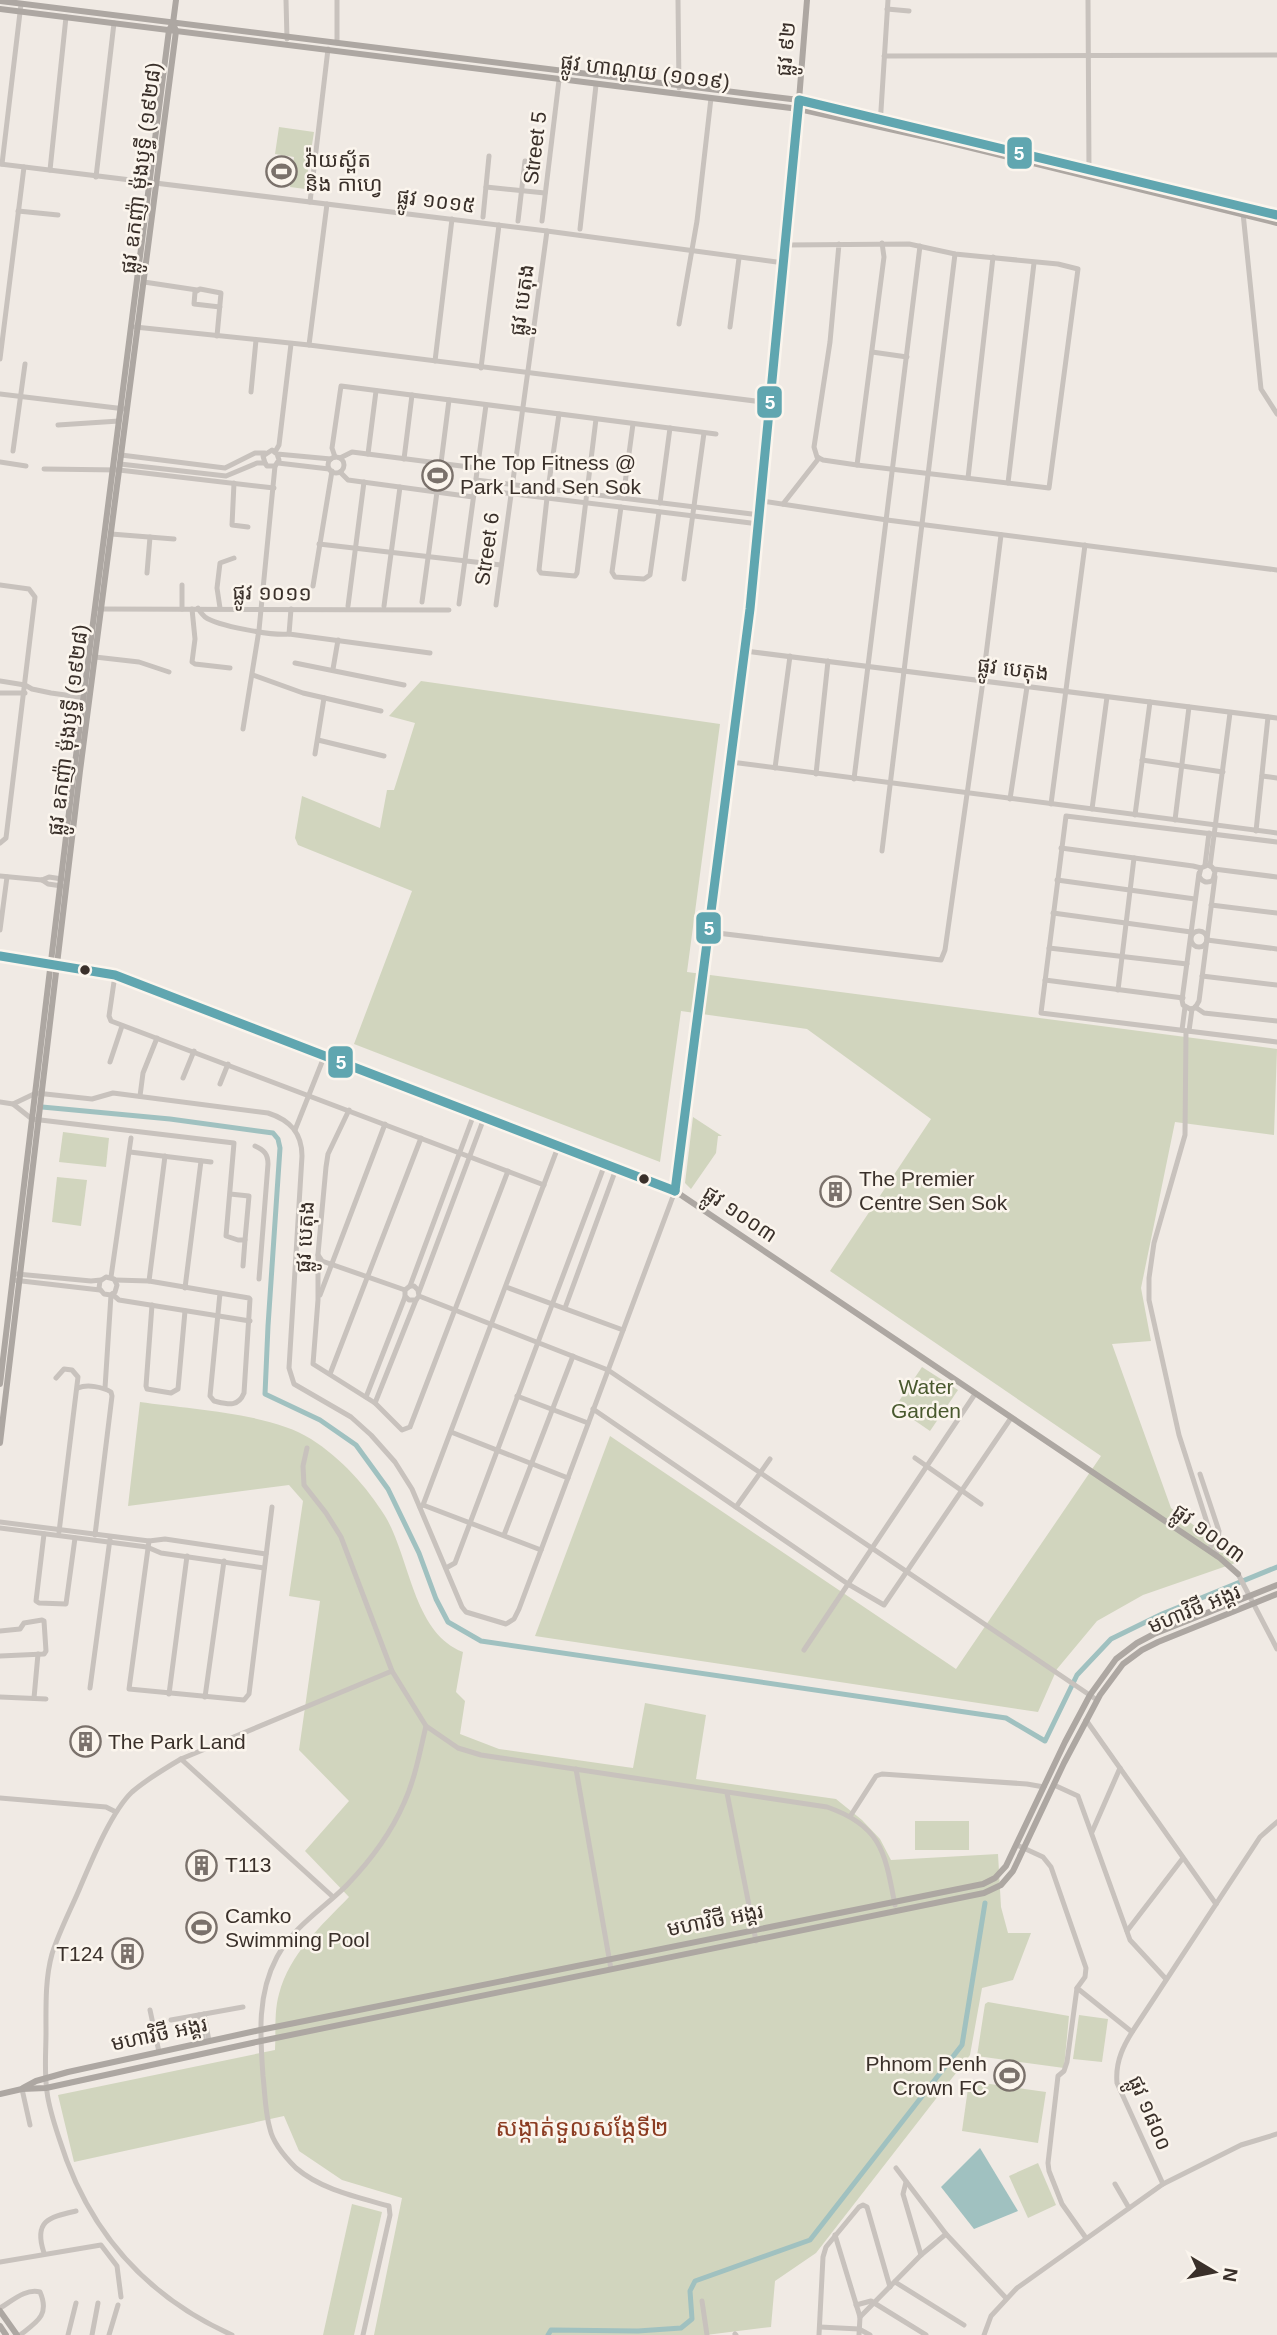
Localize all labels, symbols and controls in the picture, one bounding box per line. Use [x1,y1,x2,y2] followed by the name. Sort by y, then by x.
[772,20,808,78] street label: ផ្លូវ ៩២
[558,50,731,101] street label: ផ្លូវ ហាណូយ (១០១៩)
[116,61,173,276] street label: ផ្លូវ ឧកញ៉ា ម៉ុងឫទ្ធី (១៩២៨)
[519,110,550,186] street label: Street 5
[1006,136,1033,170] line badge: 5
[1014,143,1025,164] text: 5
[305,147,382,198] place label: វ៉ាយស្ព័ត និង កាហ្វេ
[265,155,299,189] sports icon: វ៉ាយស្ព័ត និង កាហ្វេ
[394,184,477,225] street label: ផ្លូវ ១០១៥
[505,263,546,338] street label: ផ្លូវ បេតុង
[756,385,783,419] line badge: 5
[765,392,776,413] text: 5
[460,451,641,498] place label: The Top Fitness @ Park Land Sen Sok
[420,458,454,492] sports icon: The Top Fitness @ Park Land Sen Sok
[470,511,503,587] street label: Street 6
[232,580,312,613] street label: ផ្លូវ ១០១១
[43,623,100,838] street label: ផ្លូវ ឧកញ៉ា ម៉ុងឫទ្ធី (១៩២៨)
[975,653,1050,692] street label: ផ្លូវ បេតុង
[695,911,722,945] line badge: 5
[704,918,715,939] text: 5
[78,963,92,977] unlabelled marker
[327,1045,354,1079] line badge: 5
[336,1052,347,1073] text: 5
[859,1167,1008,1214] place label: The Premier Centre Sen Sok
[637,1172,651,1186] unlabelled marker
[819,1174,853,1208] building icon: The Premier Centre Sen Sok
[694,1181,782,1253] street label: ផ្លូវ ១០០៣
[291,1200,326,1274] street label: ផ្លូវ បេតុង
[891,1375,961,1422] park label: Water Garden
[1164,1499,1250,1573] street label: ផ្លូវ ១០០៣
[1144,1579,1244,1640] street label: មហាវិថី អង្គរ
[68,1725,102,1759] building icon: The Park Land
[108,1730,246,1753] place label: The Park Land
[185,1848,219,1882] building icon: T113
[225,1853,271,1876] place label: T113
[665,1898,765,1943] street label: មហាវិថី អង្គរ
[225,1904,370,1951] place label: Camko Swimming Pool
[185,1911,219,1945] sports icon: Camko Swimming Pool
[110,1937,144,1971] building icon: T124
[56,1942,104,1965] place label: T124
[109,2011,210,2057] street label: មហាវិថី អង្គរ
[866,2052,987,2099] place label: Phnom Penh Crown FC
[993,2059,1027,2093] sports icon: Phnom Penh Crown FC
[1117,2072,1177,2157] street label: ផ្លូវ ១៨០០
[495,2114,669,2143] district label: សង្កាត់ទួលសង្កែទី២
[1179,2237,1249,2307] north arrow
[1219,2266,1242,2283] text: N

